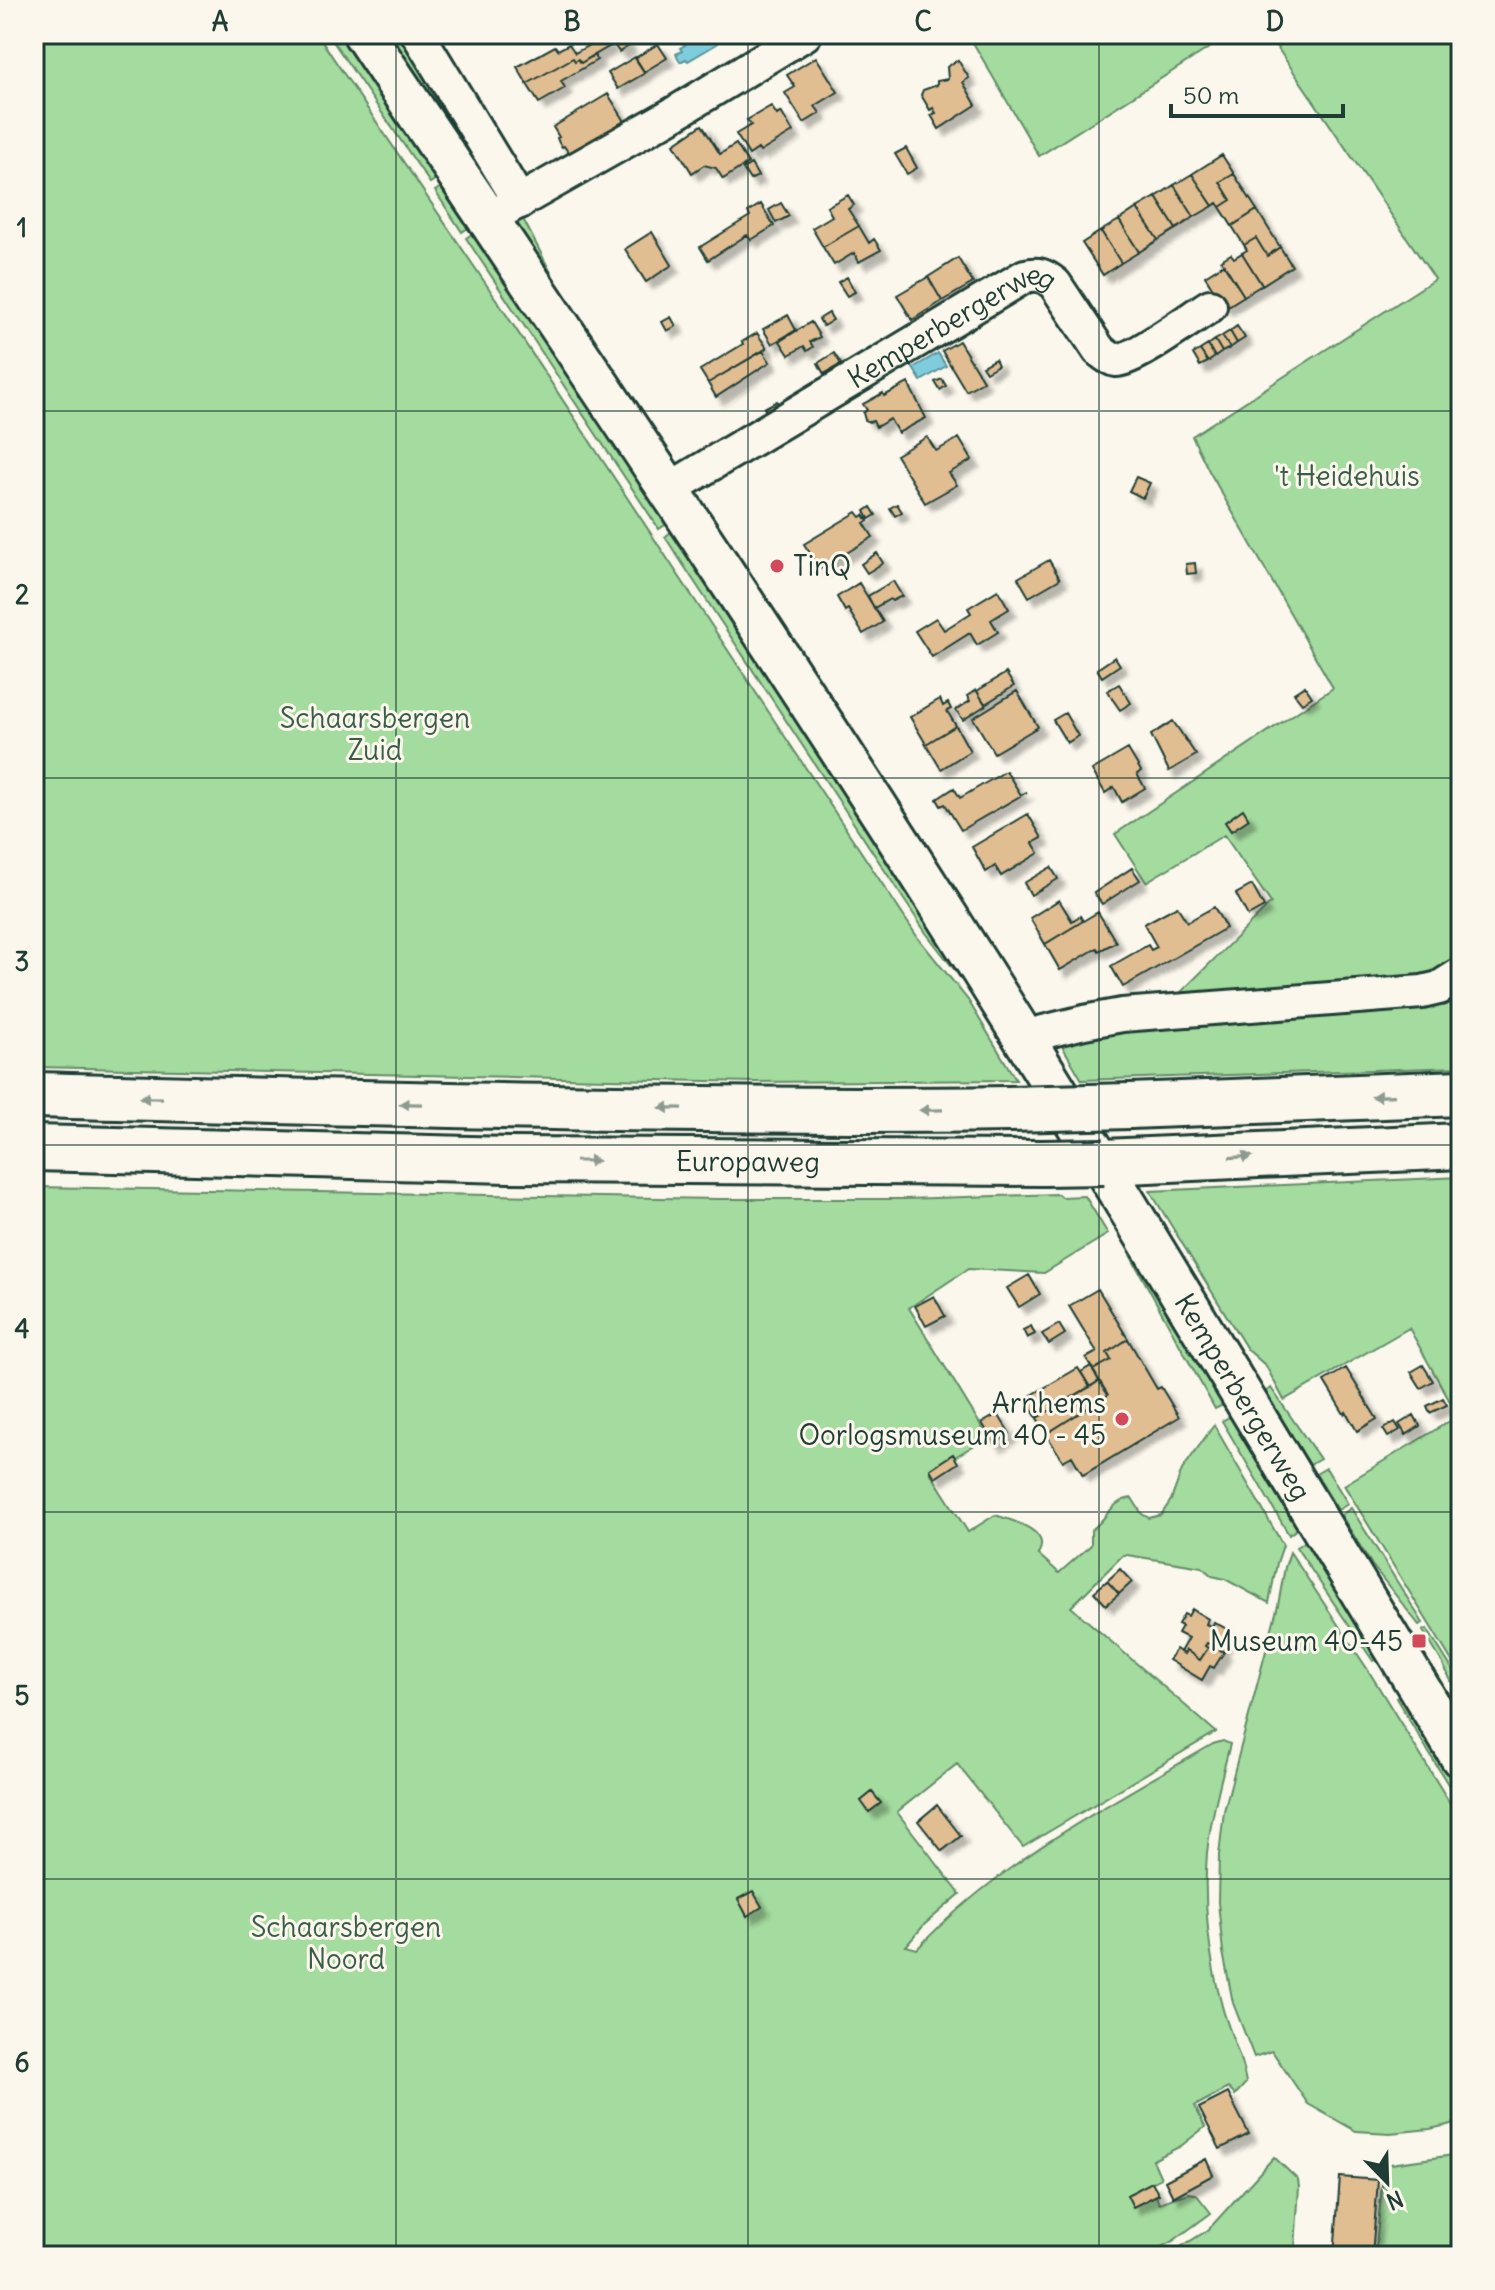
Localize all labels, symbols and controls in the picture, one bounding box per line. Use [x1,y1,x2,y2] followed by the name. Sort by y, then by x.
[212,5,229,38] text: A
[563,5,581,38] text: B
[914,5,932,38] text: C
[1266,5,1284,38] text: D
[1171,68,1343,118] scale bar
[1183,80,1239,110] text: 50 m
[17,211,27,244] text: 1
[841,256,1064,396] street label: Kemperbergerweg
[1274,458,1420,494] park label: 't Heidehuis
[793,548,851,584] place label: TinQ
[768,557,786,575] marker: TinQ
[15,578,29,611] text: 2
[280,700,470,768] park label: Schaarsbergen Zuid
[15,945,29,978] text: 3
[1370,1089,1395,1102] one-way arrow
[138,1092,163,1105] one-way arrow
[398,1098,423,1110] one-way arrow
[658,1101,683,1114] one-way arrow
[918,1104,943,1116] one-way arrow
[676,1143,820,1180] street label: Europaweg
[1229,1150,1254,1163] one-way arrow
[575,1154,600,1167] one-way arrow
[1167,1287,1319,1507] street label: Kemperbergerweg
[14,1312,30,1345] text: 4
[798,1385,1106,1453] place label: Arnhems Oorlogsmuseum 40 - 45
[1113,1410,1131,1428] marker: Arnhems Oorlogsmuseum 40 - 45
[1210,1623,1403,1659] place label: Museum 40-45
[1410,1632,1428,1650] marker: Museum 40-45
[15,1679,30,1712] text: 5
[251,1909,441,1977] park label: Schaarsbergen Noord
[14,2046,30,2079] text: 6
[1347,2142,1427,2222] north arrow
[1382,2185,1407,2216] text: N

